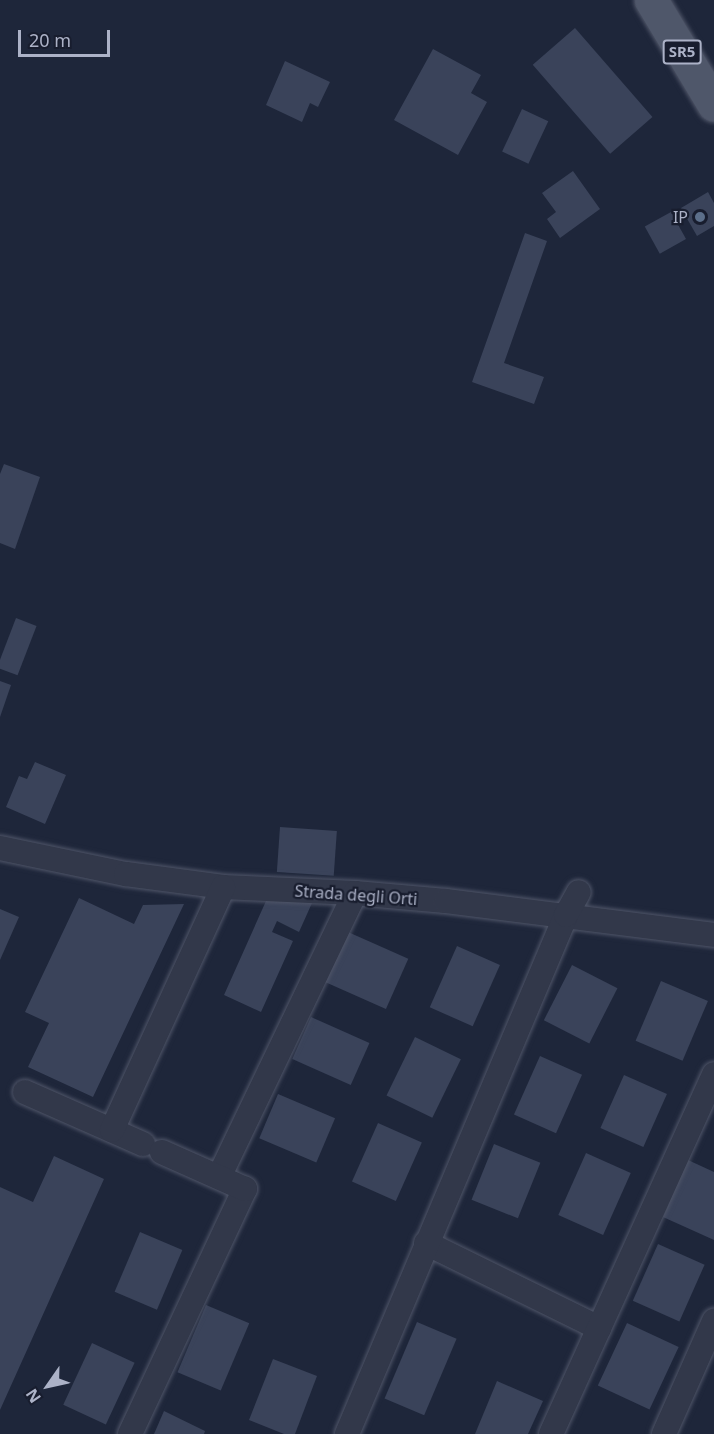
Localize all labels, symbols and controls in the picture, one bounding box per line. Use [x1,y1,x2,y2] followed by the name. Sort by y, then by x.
[21,18,112,56] scale bar
[29,28,71,52] text: 20 m
[662,40,702,64] road number: SR5
[673,207,688,227] place label: IP
[693,210,707,224] marker: IP
[294,881,418,909] street label: Strada degli Orti
[18,1356,78,1416] north arrow
[20,1385,46,1408] text: N

